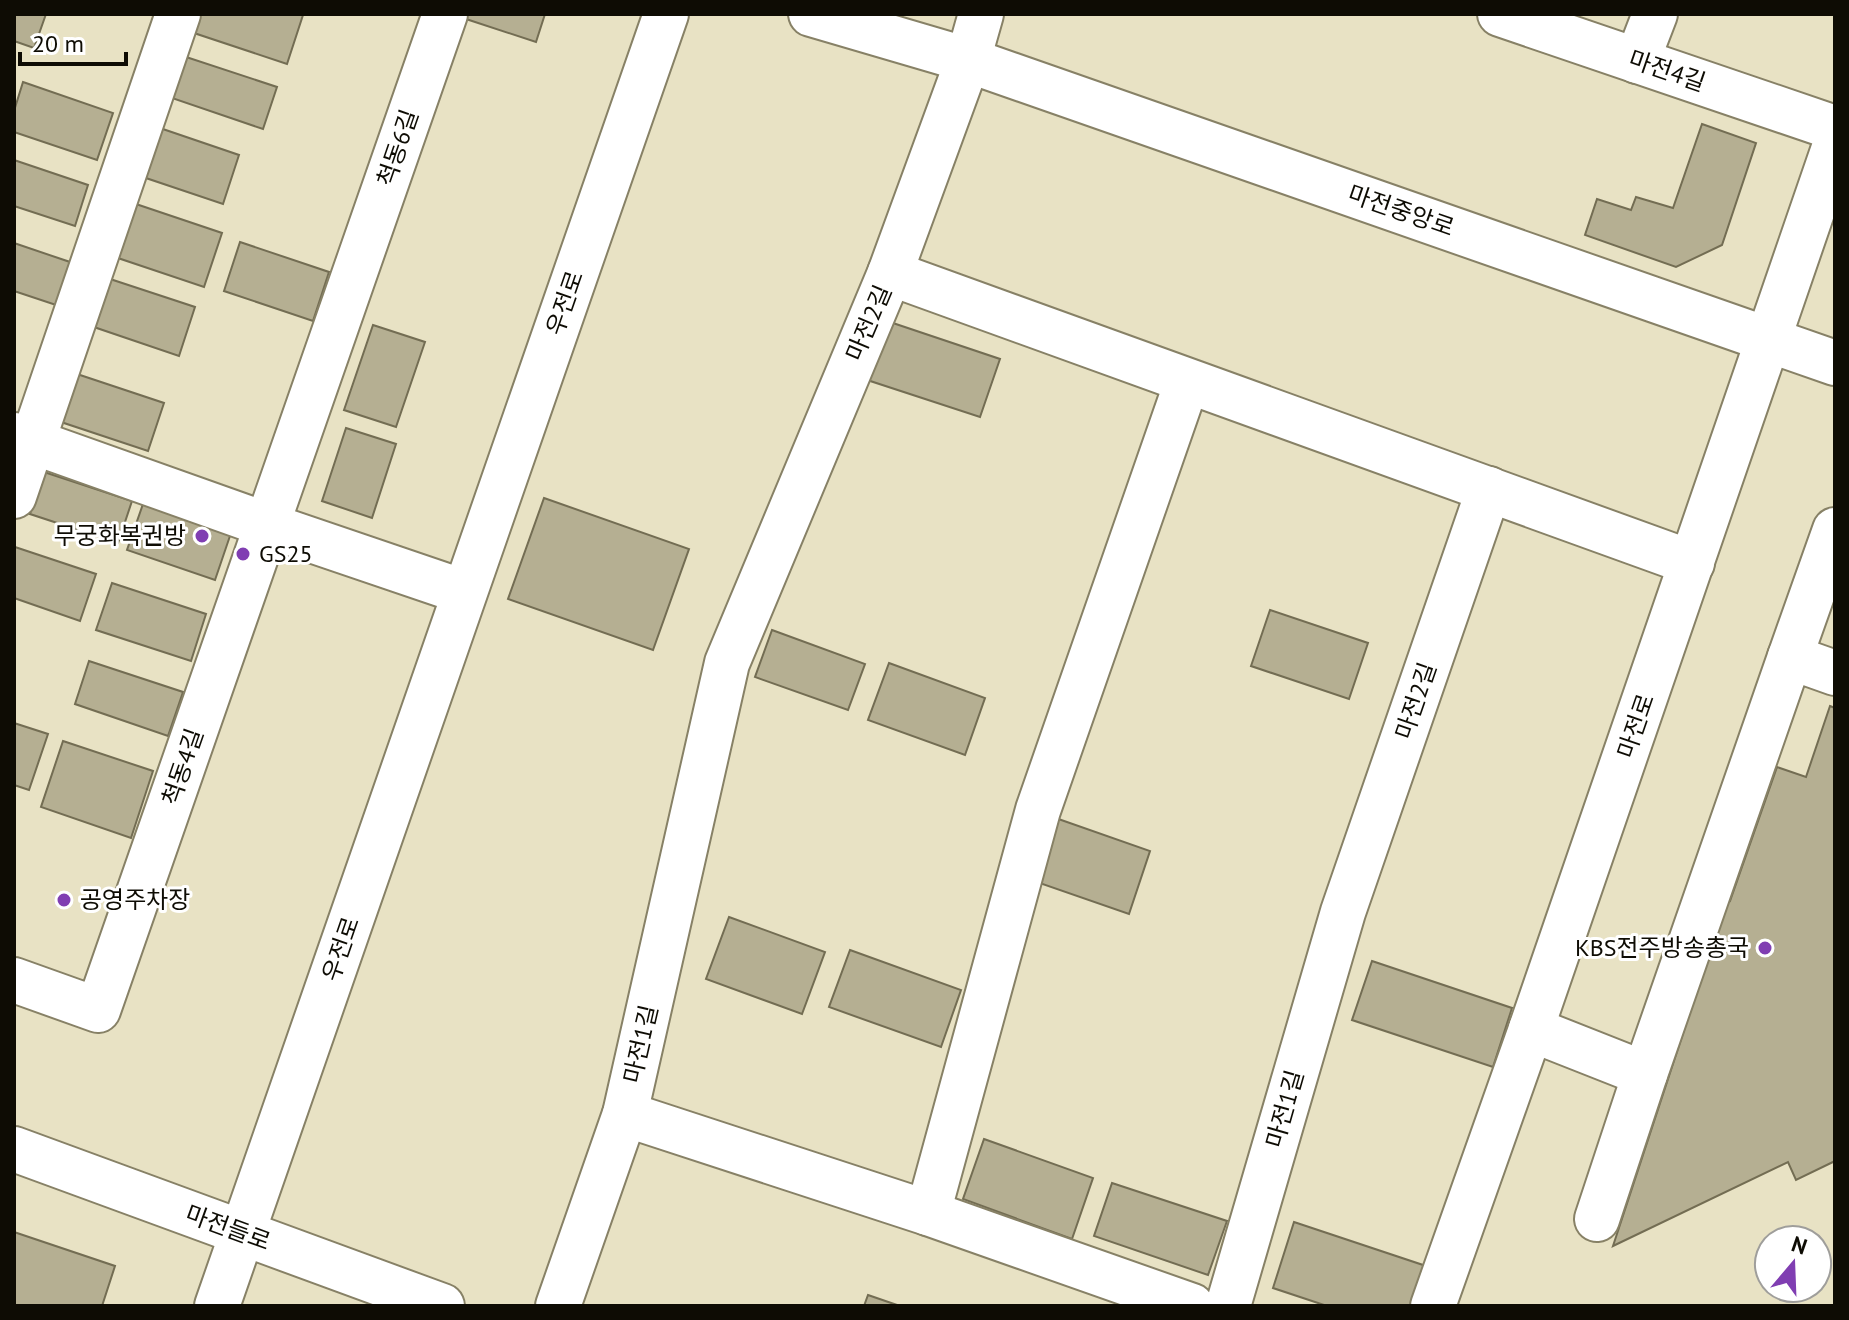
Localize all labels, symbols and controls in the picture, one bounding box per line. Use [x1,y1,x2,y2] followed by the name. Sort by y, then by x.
[20,16,126,66] scale bar
[32,28,84,59] text: 20 m
[1625,43,1710,98] street label: 마전4길
[370,105,425,190] street label: 척동6길
[1344,178,1458,243] street label: 마전중앙로
[539,266,590,339] street label: 우전로
[839,280,898,365] street label: 마전2길
[54,520,186,551] place label: 무궁화복권방
[193,527,211,545] marker: 무궁화복권방
[259,538,313,569] place label: GS25
[234,545,252,563] marker: GS25
[1388,658,1443,743] street label: 마전2길
[1610,689,1661,762] street label: 마전로
[155,724,210,809] street label: 척동4길
[80,884,190,915] place label: 공영주차장
[55,891,73,909] marker: 공영주차장
[315,912,366,985] street label: 우전로
[1575,932,1749,963] place label: KBS전주방송총국
[1756,939,1774,957] marker: KBS전주방송총국
[616,1002,665,1086] street label: 마전1길
[1259,1066,1310,1151] street label: 마전1길
[181,1198,275,1257] street label: 마전들로
[1753,1224,1833,1304] north arrow
[1788,1229,1811,1261] text: N

